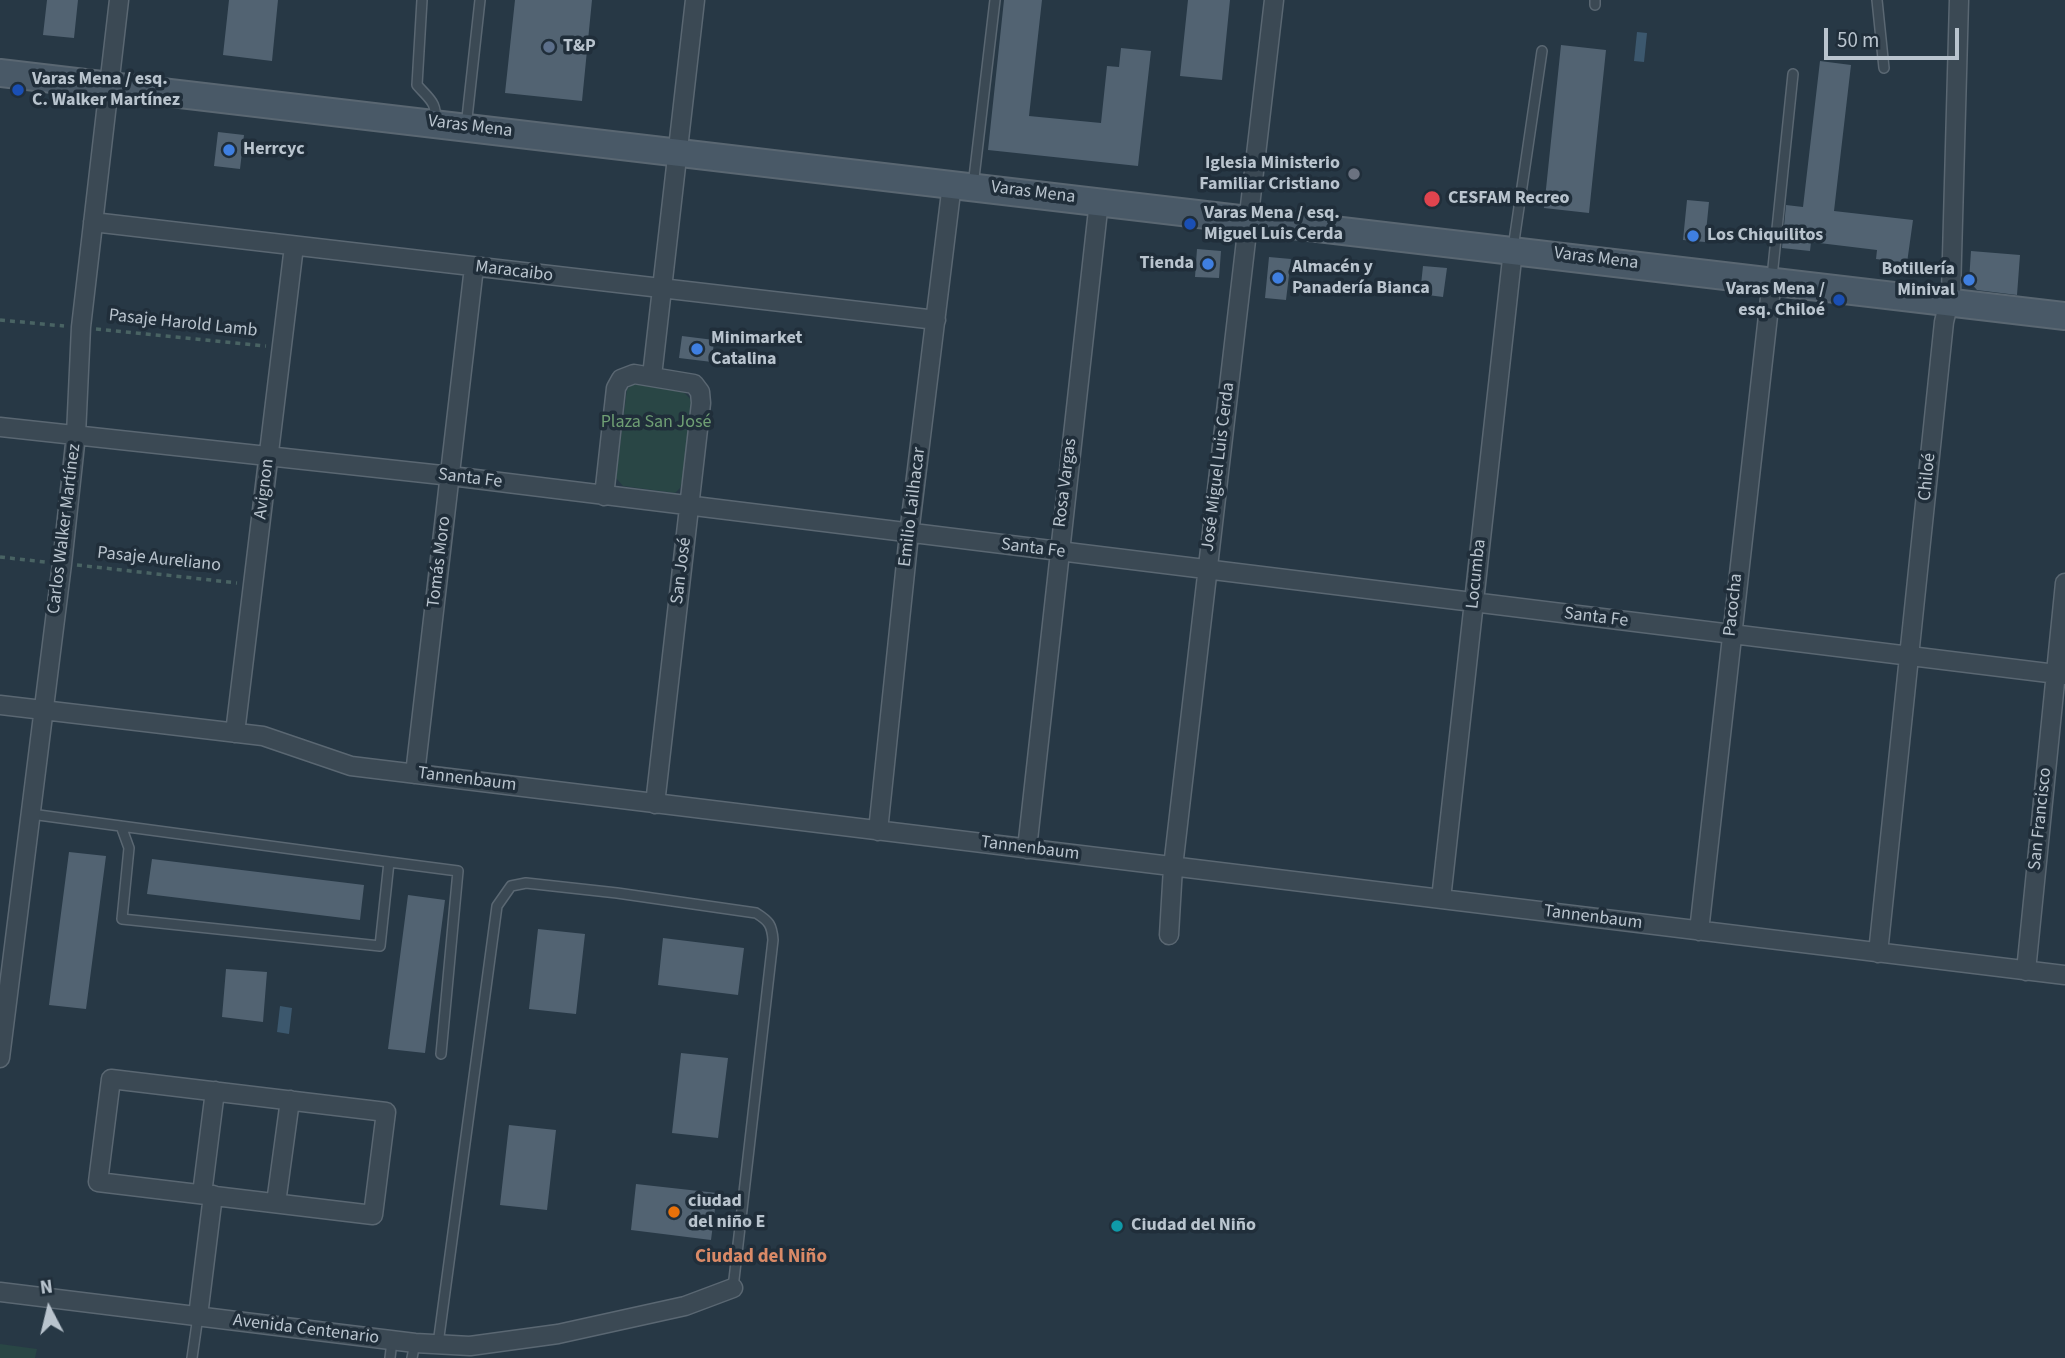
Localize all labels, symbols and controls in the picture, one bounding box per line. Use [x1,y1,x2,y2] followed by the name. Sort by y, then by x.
[1827,14,1962,58] scale bar
[1837,25,1879,55] text: 50 m
[563,36,596,58] place label: T&P
[541,39,557,55] marker: T&P
[32,69,180,112] place label: Varas Mena / esq. C. Walker Martínez
[10,82,26,98] marker: Varas Mena / esq. C. Walker Martínez
[427,111,513,143] street label: Varas Mena
[243,139,305,161] place label: Herrcyc
[221,142,237,158] marker: Herrcyc
[1199,153,1340,196] place label: Iglesia Ministerio Familiar Cristiano
[1346,166,1362,182] marker: Iglesia Ministerio Familiar Cristiano
[990,177,1076,209] street label: Varas Mena
[1448,188,1570,210] place label: CESFAM Recreo
[1422,189,1442,209] marker: CESFAM Recreo
[1204,203,1343,246] place label: Varas Mena / esq. Miguel Luis Cerda
[1182,216,1198,232] marker: Varas Mena / esq. Miguel Luis Cerda
[1707,225,1823,247] place label: Los Chiquilitos
[1685,228,1701,244] marker: Los Chiquilitos
[1553,243,1639,275] street label: Varas Mena
[1140,253,1194,275] place label: Tienda
[1200,256,1216,272] marker: Tienda
[474,257,554,287] street label: Maracaibo
[1292,257,1430,300] place label: Almacén y Panadería Bianca
[1881,259,1955,302] place label: Botillería Minival
[1270,270,1286,286] marker: Almacén y Panadería Bianca
[1961,272,1977,288] marker: Botillería Minival
[1726,279,1825,322] place label: Varas Mena / esq. Chiloé
[1831,292,1847,308] marker: Varas Mena / esq. Chiloé
[107,305,259,343] street label: Pasaje Harold Lamb
[711,328,802,370] place label: Minimarket Catalina
[689,341,705,357] marker: Minimarket Catalina
[1198,381,1240,553] street label: José Miguel Luis Cerda
[601,412,711,434] park label: Plaza San José
[1050,437,1082,529] street label: Rosa Vargas
[44,443,86,615] street label: Carlos Walker Martínez
[895,446,931,568] street label: Emilio Lailhacar
[1915,452,1941,502] street label: Chiloé
[251,457,279,521] street label: Avignon
[437,464,503,494] street label: Santa Fe
[424,515,456,609] street label: Tomás Moro
[1000,534,1066,564] street label: Santa Fe
[667,536,697,606] street label: San José
[1463,538,1491,610] street label: Locumba
[96,543,222,577] street label: Pasaje Aureliano
[1720,572,1748,638] street label: Pacocha
[1563,603,1629,633] street label: Santa Fe
[416,763,518,797] street label: Tannenbaum
[2025,767,2057,871] street label: San Francisco
[979,832,1081,866] street label: Tannenbaum
[1542,901,1644,935] street label: Tannenbaum
[688,1191,765,1234] place label: ciudad del niño E
[666,1204,682,1220] marker: ciudad del niño E
[1131,1215,1256,1237] place label: Ciudad del Niño
[1109,1218,1125,1234] marker: Ciudad del Niño
[695,1247,827,1269] district label: Ciudad del Niño
[38,1273,54,1302] text: N
[14,1274,84,1344] north arrow
[232,1310,380,1350] street label: Avenida Centenario

